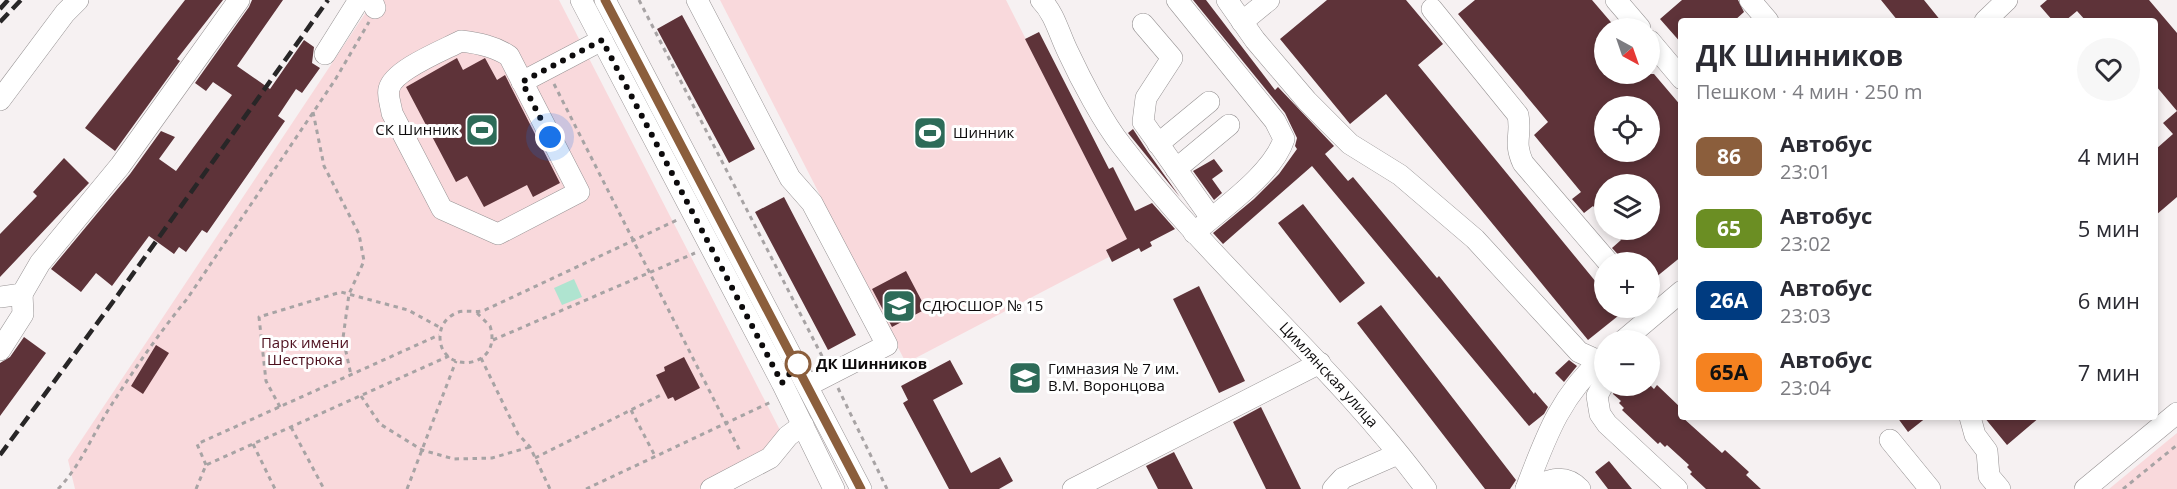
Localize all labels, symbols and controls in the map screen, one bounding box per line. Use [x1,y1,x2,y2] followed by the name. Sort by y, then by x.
[1594,18,1660,84] north arrow
[1594,18,1660,396] map controls
[1696,36,1903,74] text: ДК Шинников
[2077,38,2140,101] button: heart
[1696,78,1923,105] text: Пешком · 4 мин · 250 m
[1594,96,1660,162] button: locate
[464,112,500,148] sports icon: СК Шинник
[912,115,948,151] sports icon: Шинник
[375,119,459,139] place label: СК Шинник
[535,122,565,152] your location
[953,122,1015,142] place label: Шинник
[1780,128,1872,158] text: Автобус
[2078,141,2140,171] text: 4 мин
[1717,142,1741,170] text: 86
[1780,158,1831,185] text: 23:01
[1594,174,1660,240] button: layers
[1780,200,1872,230] text: Автобус
[2078,213,2140,243] text: 5 мин
[1717,214,1741,242] text: 65
[1780,230,1831,257] text: 23:02
[1594,252,1660,318] button: +
[1780,272,1872,302] text: Автобус
[2078,285,2140,315] text: 6 мин
[1710,286,1748,314] text: 26А
[881,288,917,324] school or university icon: СДЮСШОР № 15
[922,295,1043,315] place label: СДЮСШОР № 15
[1780,302,1831,329] text: 23:03
[1276,317,1383,431] street label: Цимлянская улица
[1594,330,1660,396] button: −
[261,332,349,369] park label: Парк имени Шестрюка
[1780,344,1872,374] text: Автобус
[785,351,811,377] marker: ДК Шинников
[816,353,927,373] place label: ДК Шинников
[2078,357,2140,387] text: 7 мин
[1048,358,1179,395] place label: Гимназия № 7 им. В.М. Воронцова
[1710,358,1748,386] text: 65А
[1007,360,1043,396] school or university icon: Гимназия № 7 им. В.М. Воронцова
[1780,374,1831,401] text: 23:04

